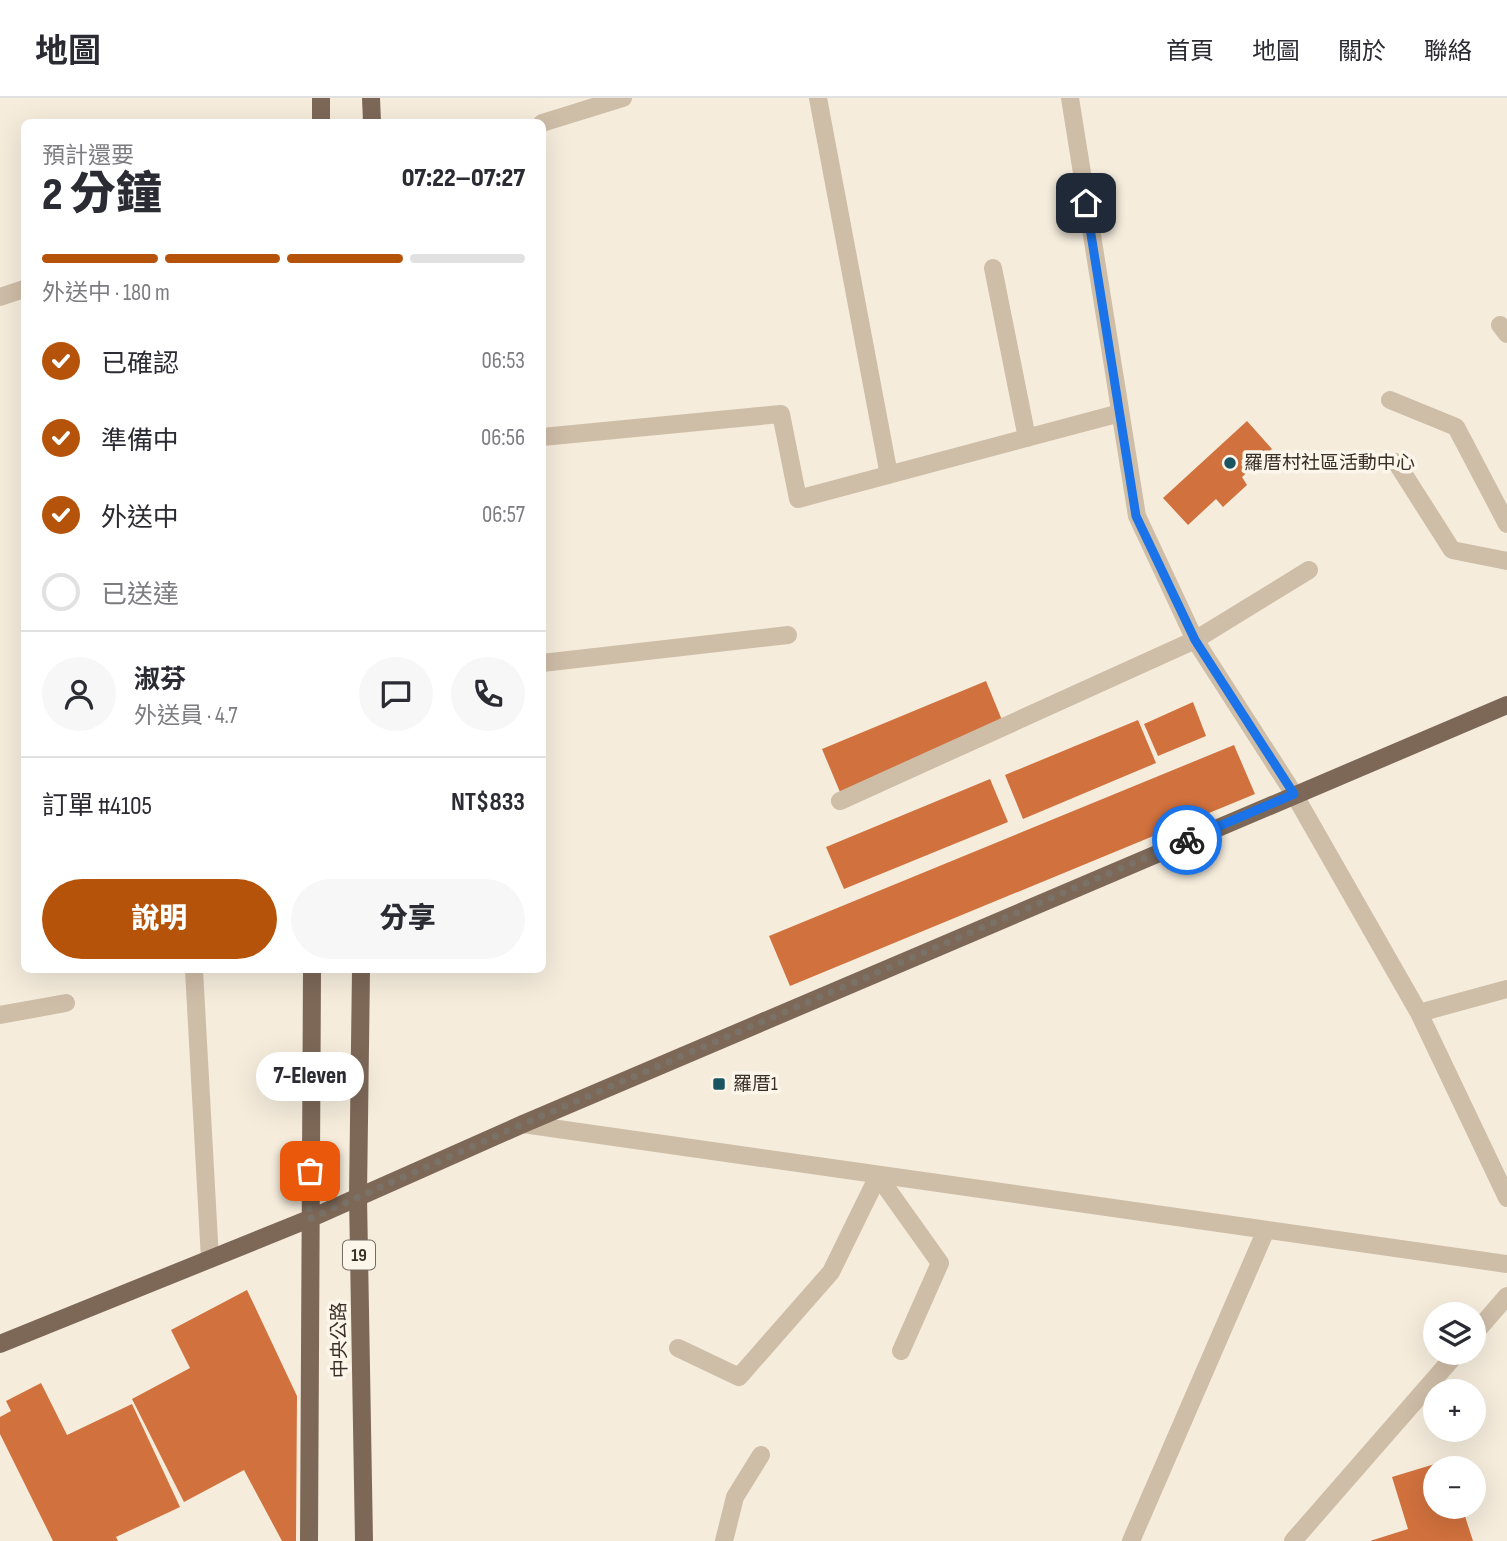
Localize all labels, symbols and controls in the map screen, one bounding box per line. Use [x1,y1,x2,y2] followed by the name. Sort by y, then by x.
[35,32,101,72] text: 地圖
[1166,37,1214,66] text: 首頁
[1252,37,1300,66] text: 地圖
[1338,37,1386,66] text: 關於
[1424,37,1472,66] text: 聯絡
[42,142,134,170] text: 預計還要
[402,163,525,194] text: 07:22–07:27
[42,168,162,223] text: 2 分鐘
[1056,173,1116,233] pin
[1067,184,1105,222] icon: home
[42,279,170,307] text: 外送中 · 180 m
[42,342,80,380] icon: check
[481,347,525,375] text: 06:53
[101,349,179,380] text: 已確認
[42,419,80,457] icon: check
[481,424,525,452] text: 06:56
[101,426,179,457] text: 準備中
[1244,452,1415,475] place label: 羅厝村社區活動中心
[1222,455,1238,471] marker: 羅厝村社區活動中心
[42,496,80,534] icon: check
[482,501,525,529] text: 06:57
[101,503,179,534] text: 外送中
[101,580,179,611] text: 已送達
[42,657,116,731] button: person
[359,657,433,731] button: chat
[451,657,525,731] button: phone
[134,665,186,696] text: 淑芬
[134,702,237,730] text: 外送員 · 4.7
[451,787,525,818] text: NT$833
[42,791,152,822] text: 訂單 #4105
[1152,805,1222,875] courier
[1168,821,1206,859] icon: bike
[42,879,277,959] button: 說明
[291,879,525,959] button: 分享
[256,1052,364,1101] callout: 7-Eleven
[273,1062,347,1090] text: 7-Eleven
[733,1073,778,1096] place label: 羅厝1
[711,1076,727,1092] marker: 羅厝1
[280,1141,340,1201] pin
[291,1152,329,1190] icon: bag
[343,1240,375,1270] road number: 19
[328,1302,352,1378] street label: 中央公路
[1423,1302,1486,1519] map controls
[1423,1302,1486,1365] button: layers
[1423,1379,1486,1442] button: +
[1423,1456,1486,1519] button: −

